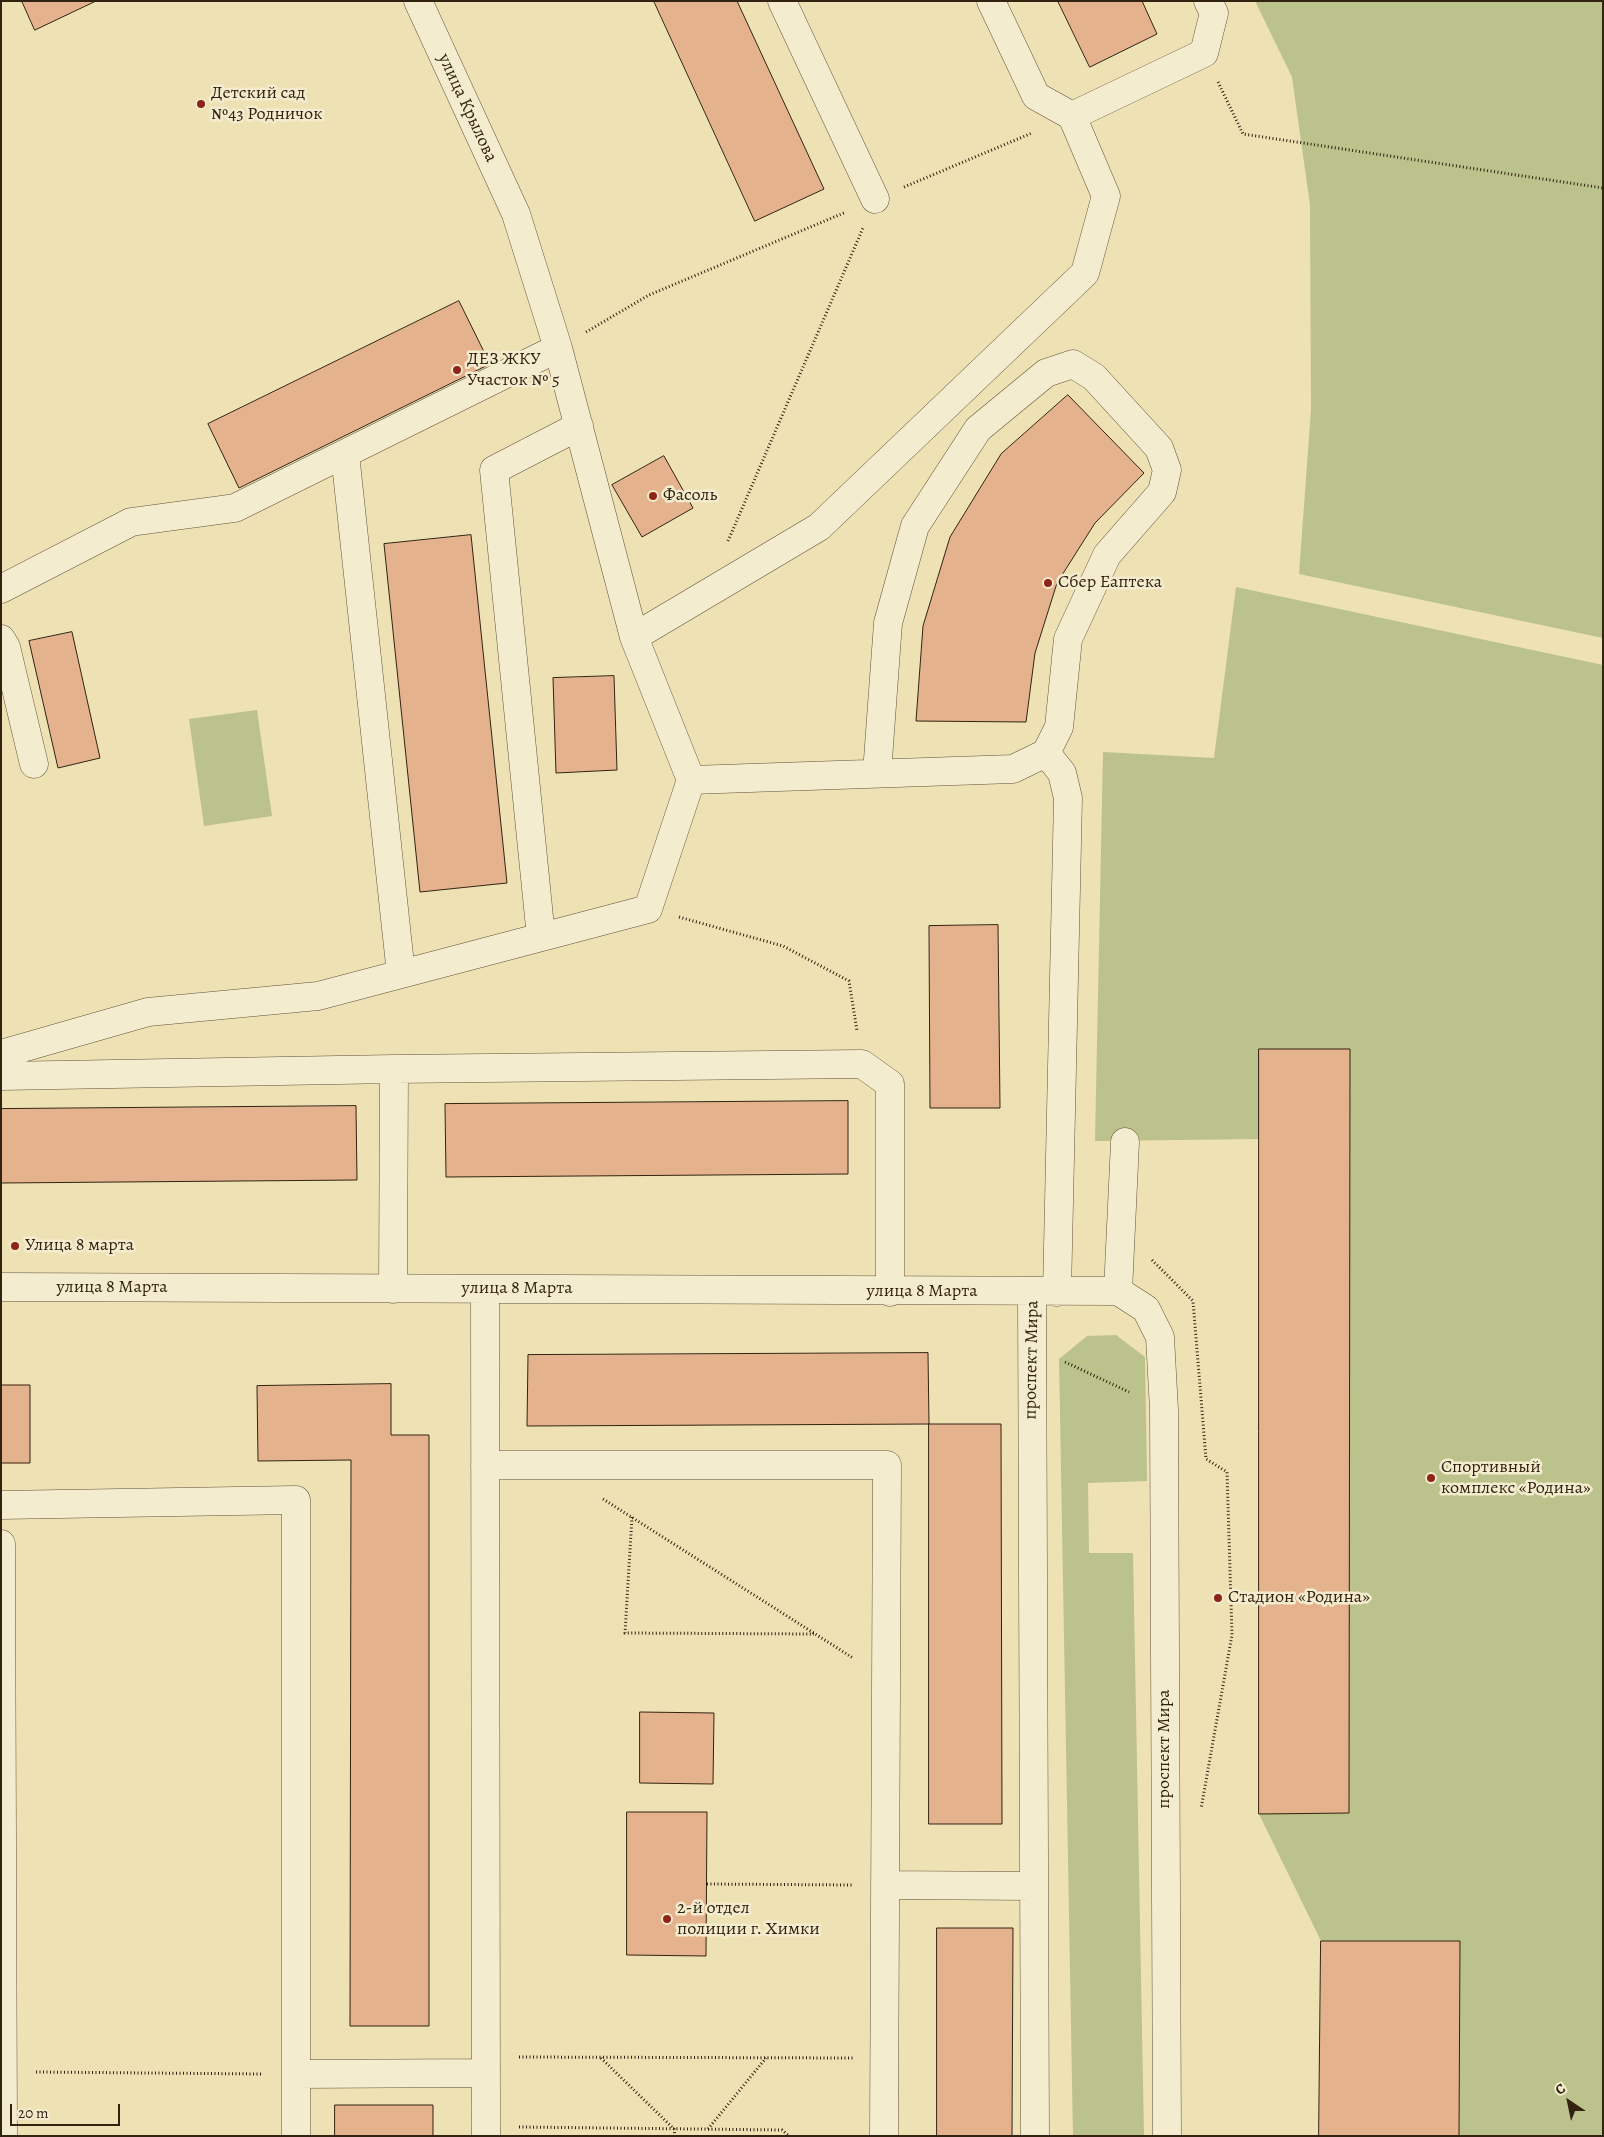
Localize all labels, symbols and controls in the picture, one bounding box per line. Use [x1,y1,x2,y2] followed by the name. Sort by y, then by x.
[432,50,502,166] street label: улица Крылова
[211,83,322,126] place label: Детский сад №43 Родничок
[195,98,207,110] marker: Детский сад №43 Родничок
[467,349,560,392] place label: ДЕЗ ЖКУ Участок № 5
[451,364,463,376] marker: ДЕЗ ЖКУ Участок № 5
[663,485,717,507] place label: Фасоль
[647,490,659,502] marker: Фасоль
[1058,572,1162,594] place label: Сбер Еаптека
[1042,577,1054,589] marker: Сбер Еаптека
[25,1235,134,1257] place label: Улица 8 марта
[9,1240,21,1252] marker: Улица 8 марта
[57,1277,167,1299] street label: улица 8 Марта
[462,1278,572,1300] street label: улица 8 Марта
[867,1281,977,1303] street label: улица 8 Марта
[1020,1300,1044,1420] street label: проспект Мира
[1441,1457,1591,1500] place label: Спортивный комплекс «Родина»
[1425,1472,1437,1484] marker: Спортивный комплекс «Родина»
[1228,1587,1370,1609] place label: Стадион «Родина»
[1212,1592,1224,1604] marker: Стадион «Родина»
[1154,1689,1176,1809] street label: проспект Мира
[677,1898,820,1940] place label: 2-й отдел полиции г. Химки
[661,1913,673,1925] marker: 2-й отдел полиции г. Химки
[1544,2077,1594,2127] north arrow
[1551,2079,1569,2099] text: С
[12,2094,122,2126] scale bar
[18,2103,49,2123] text: 20 m

